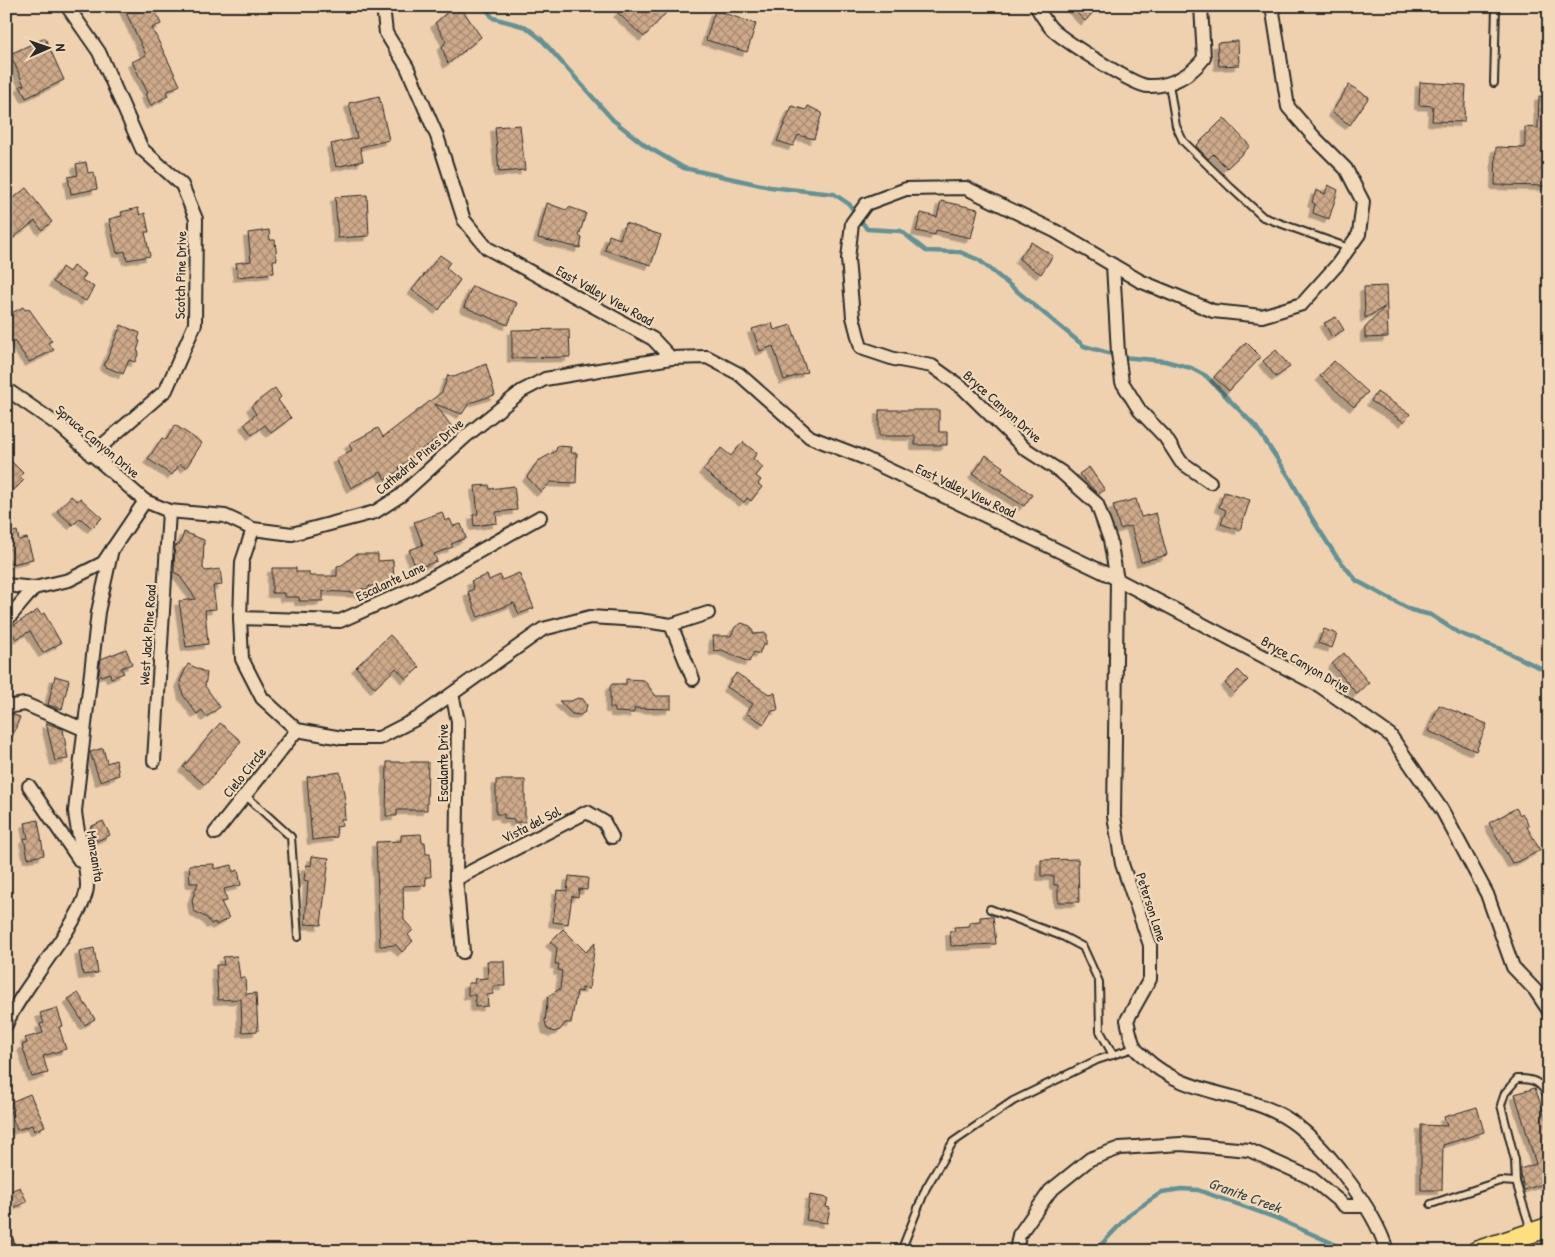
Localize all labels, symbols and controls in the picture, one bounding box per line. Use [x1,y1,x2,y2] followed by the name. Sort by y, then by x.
[22,22,72,72] north arrow
[52,43,71,52] text: N
[170,230,190,319] street label: Scotch Pine Drive
[552,260,657,331] street label: East Valley View Road
[959,366,1047,447] street label: Bryce Canyon Drive
[51,400,144,483] street label: Spruce Canyon Drive
[371,413,467,498] street label: Cathedral Pines Drive
[912,458,1020,523] street label: East Valley View Road
[352,557,428,605] street label: Escalante Lane
[134,584,160,686] street label: West Jack Pine Road
[1258,631,1354,698] street label: Bryce Canyon Drive
[433,724,452,802] street label: Escalante Drive
[218,742,270,801] street label: Cielo Circle
[498,801,564,847] street label: Vista del Sol
[83,829,109,883] street label: Manzanita
[1132,870,1172,944] street label: Peterson Lane
[1206,1172,1286,1218] water label: Granite Creek

